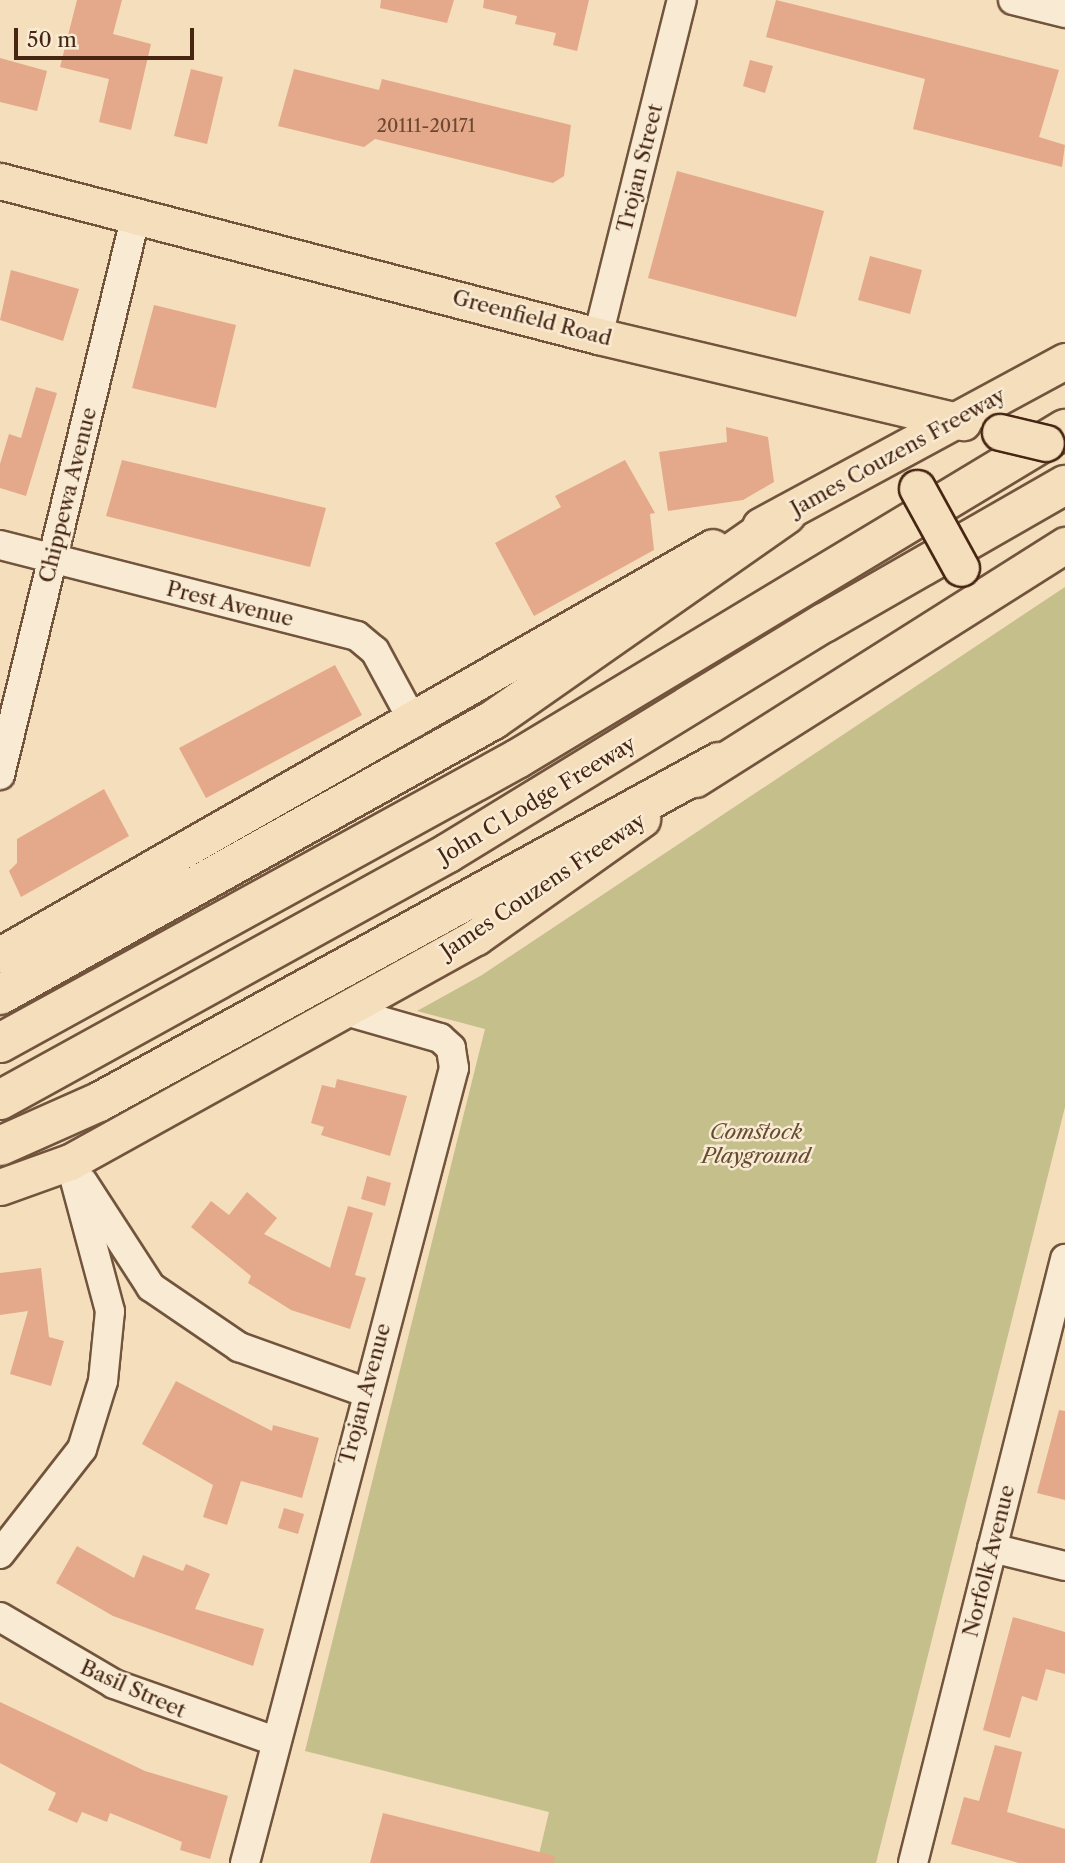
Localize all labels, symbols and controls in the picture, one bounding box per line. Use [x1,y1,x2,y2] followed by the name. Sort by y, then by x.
[18,14,198,58] scale bar
[27,27,77,52] text: 50 m
[612,101,668,235] street label: Trojan Street
[377,115,475,137] house number: 20111-20171
[450,285,614,351] street label: Greenfield Road
[786,383,1010,521] street label: James Couzens Freeway
[34,404,102,586] street label: Chippewa Avenue
[163,576,297,632] street label: Prest Avenue
[434,731,640,869] street label: John C Lodge Freeway
[436,808,650,964] street label: James Couzens Freeway
[701,1119,811,1169] park label: Comstock Playground
[334,1320,396,1468] street label: Trojan Avenue
[958,1482,1020,1640] street label: Norfolk Avenue
[76,1655,190,1723] street label: Basil Street

